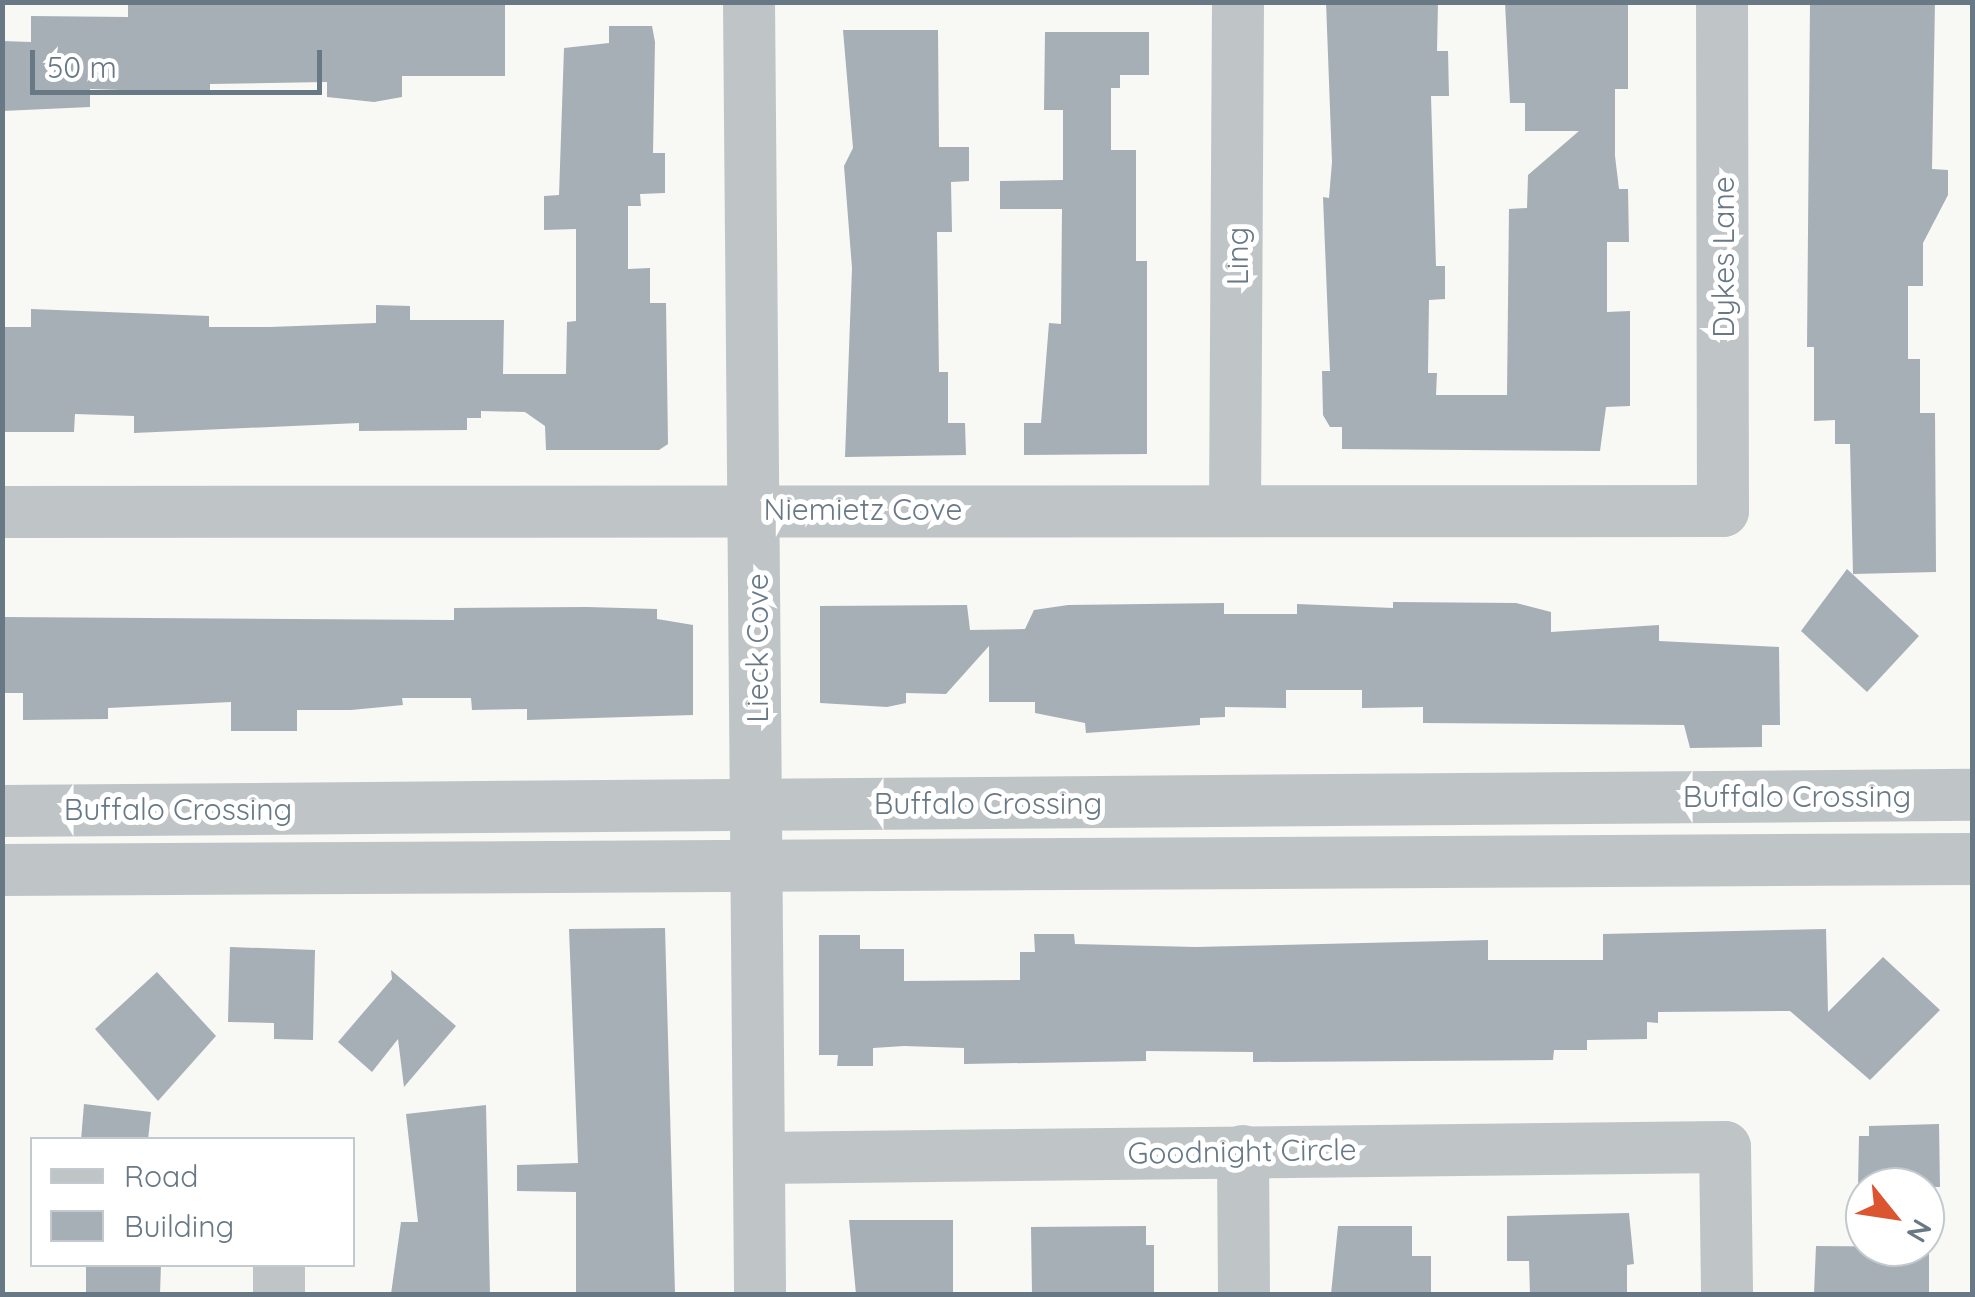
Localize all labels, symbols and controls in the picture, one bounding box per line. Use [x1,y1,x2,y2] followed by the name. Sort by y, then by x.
[35,30,328,92] scale bar
[47,48,117,86] text: 50 m
[1705,176,1741,338] street label: Dykes Lane
[1219,227,1255,285] street label: Ling
[764,491,962,527] street label: Niemietz Cove
[739,573,775,723] street label: Lieck Cove
[1683,778,1911,814] street label: Buffalo Crossing
[874,785,1102,821] street label: Buffalo Crossing
[64,791,292,827] street label: Buffalo Crossing
[1127,1131,1357,1171] street label: Goodnight Circle
[30,1137,355,1267] legend
[124,1157,198,1195] text: Road
[1845,1167,1945,1267] north arrow
[124,1207,234,1245] text: Building
[1899,1214,1940,1249] text: N

